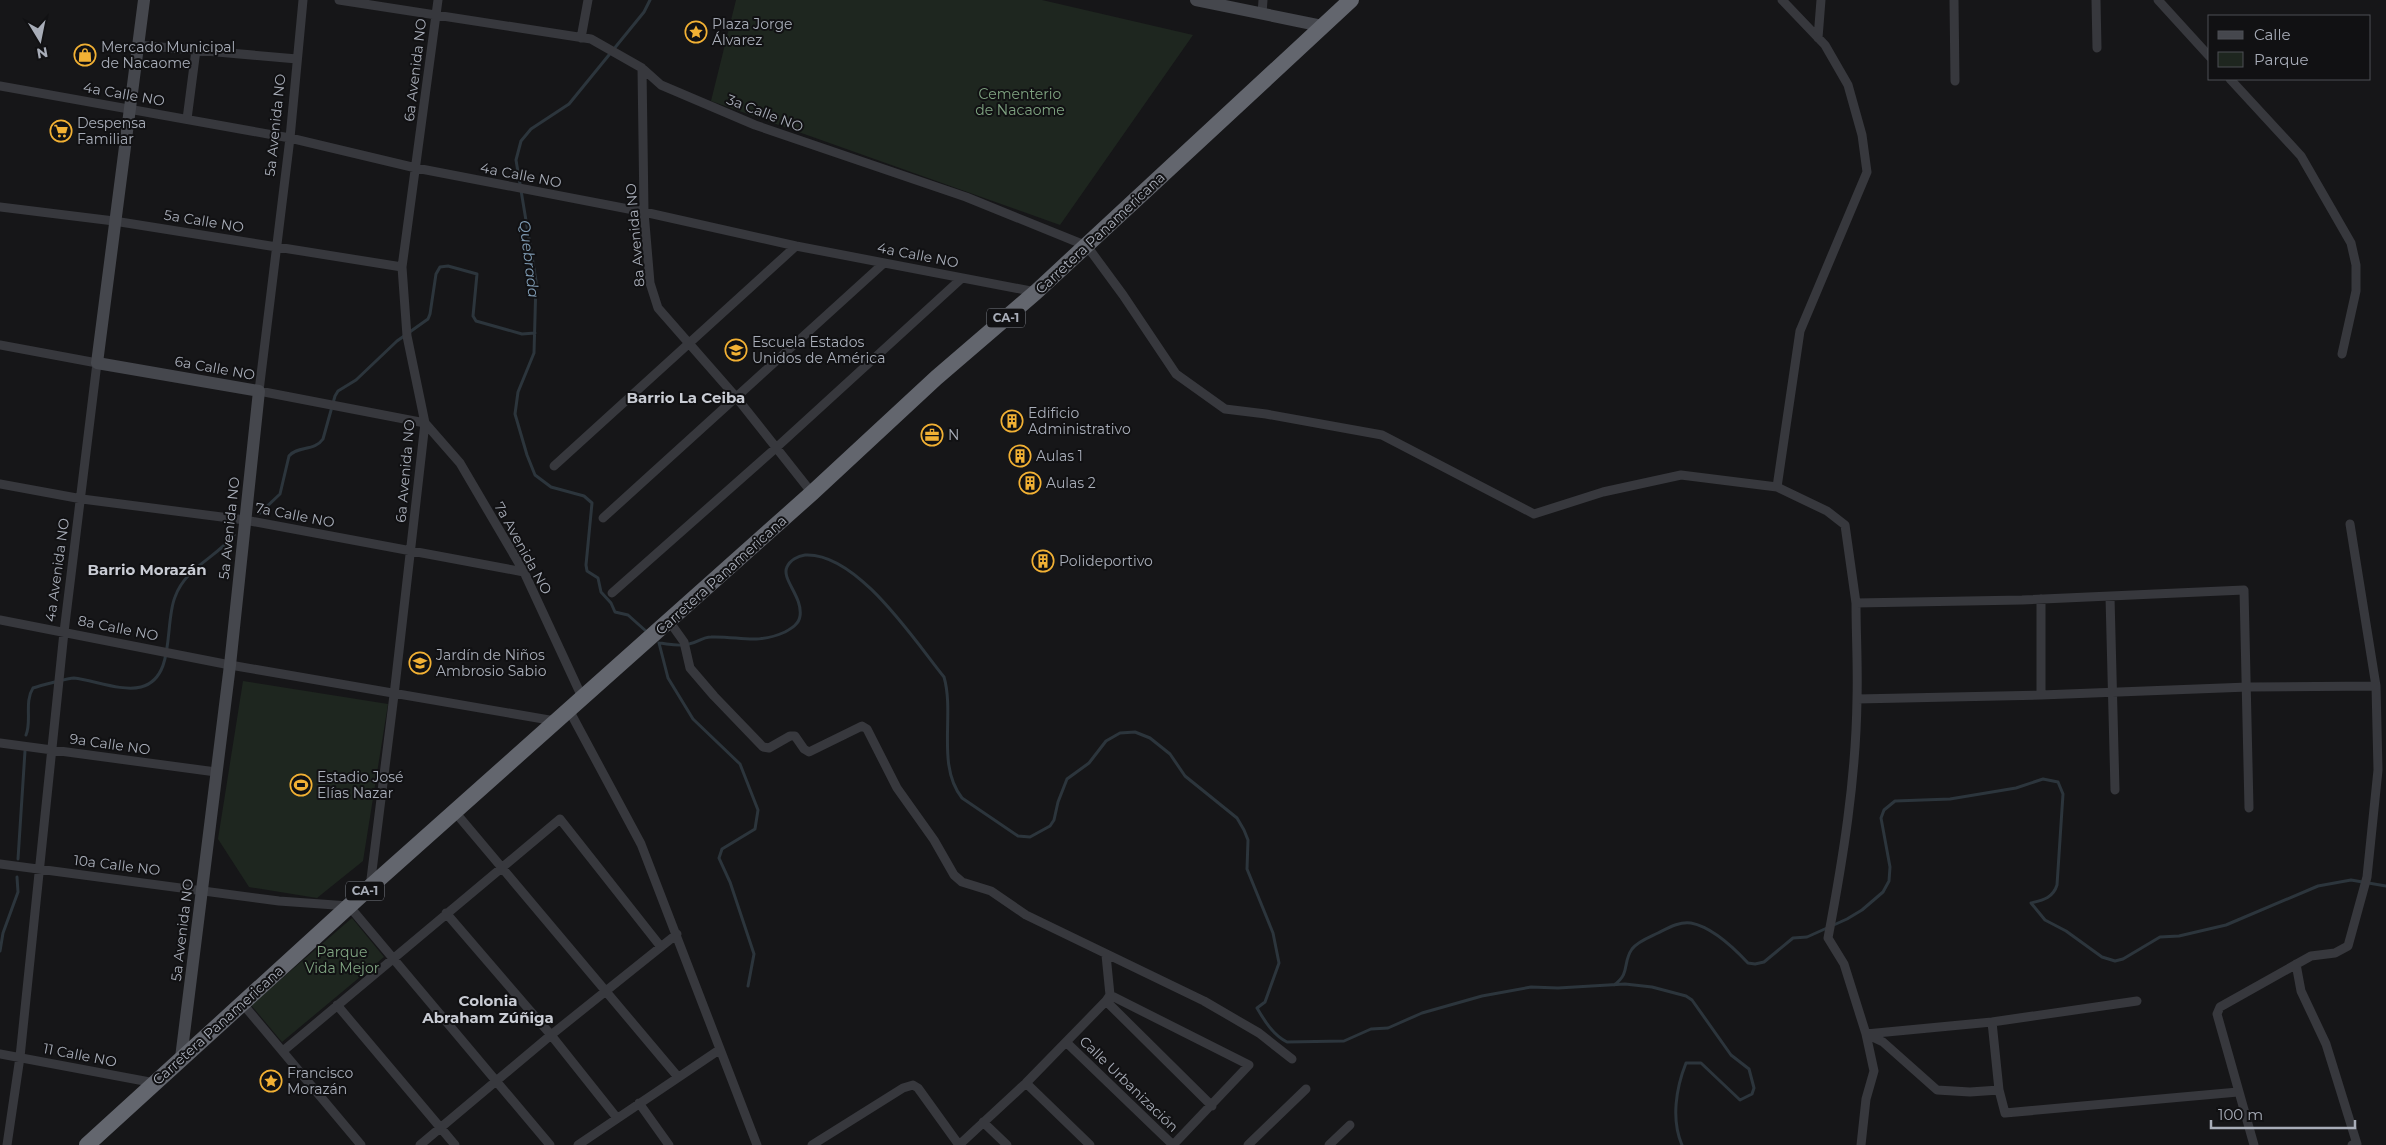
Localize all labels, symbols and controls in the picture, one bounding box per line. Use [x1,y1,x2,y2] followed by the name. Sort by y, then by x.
[15,15,65,65] north arrow
[712,15,792,49] place label: Plaza Jorge Álvarez
[2208,15,2371,80] legend
[400,17,430,123] street label: 6a Avenida NO
[684,20,708,44] place icon: Plaza Jorge Álvarez
[2254,25,2291,44] text: Calle
[101,38,235,72] place label: Mercado Municipal de Nacaome
[35,43,49,63] text: N
[73,43,97,67] shop icon: Mercado Municipal de Nacaome
[2254,50,2309,69] text: Parque
[261,73,289,177] street label: 5a Avenida NO
[82,78,166,110] street label: 4a Calle NO
[975,85,1065,119] park label: Cementerio de Nacaome
[724,90,806,136] street label: 3a Calle NO
[77,114,146,148] place label: Despensa Familiar
[49,119,73,143] supermarket icon: Despensa Familiar
[479,158,563,192] street label: 4a Calle NO
[1031,168,1169,298] street label: Carretera Panamericana
[621,182,649,288] street label: 8a Avenida NO
[163,206,246,236] street label: 5a Calle NO
[515,219,544,299] water label: Quebrada
[876,238,960,272] street label: 4a Calle NO
[987,308,1025,328] road number: CA-1
[752,333,885,367] place label: Escuela Estados Unidos de América
[724,338,748,362] school or university icon: Escuela Estados Unidos de América
[173,352,257,384] street label: 6a Calle NO
[627,388,745,407] district label: Barrio La Ceiba
[1028,404,1131,438] place label: Edificio Administrativo
[1000,409,1024,433] building icon: Edificio Administrativo
[392,418,419,523] street label: 6a Avenida NO
[920,423,944,447] office icon: N
[948,426,959,444] place label: N
[1008,444,1032,468] building icon: Aulas 1
[1036,447,1083,465] place label: Aulas 1
[1018,471,1042,495] building icon: Aulas 2
[1046,474,1096,492] place label: Aulas 2
[215,476,243,580] street label: 5a Avenida NO
[254,498,336,532] street label: 7a Calle NO
[490,499,556,598] street label: 7a Avenida NO
[652,511,790,639] street label: Carretera Panamericana
[41,517,73,623] street label: 4a Avenida NO
[1031,549,1055,573] building icon: Polideportivo
[1059,552,1153,570] place label: Polideportivo
[87,560,207,579] district label: Barrio Morazán
[76,611,160,645] street label: 8a Calle NO
[435,646,547,680] place label: Jardín de Niños Ambrosio Sabio
[408,651,432,675] school or university icon: Jardín de Niños Ambrosio Sabio
[68,729,152,759] street label: 9a Calle NO
[317,768,404,802] place label: Estadio José Elías Nazar
[289,773,313,797] sports icon: Estadio José Elías Nazar
[73,851,162,879] street label: 10a Calle NO
[167,877,197,982] street label: 5a Avenida NO
[346,881,384,900] road number: CA-1
[305,943,380,977] park label: Parque Vida Mejor
[149,961,287,1089] street label: Carretera Panamericana
[421,991,554,1027] district label: Colonia Abraham Zúñiga
[1076,1032,1182,1136] street label: Calle Urbanización
[42,1039,119,1071] street label: 11 Calle NO
[287,1064,354,1098] place label: Francisco Morazán
[259,1069,283,1093] place icon: Francisco Morazán
[2211,1098,2355,1130] scale bar
[2218,1105,2263,1124] text: 100 m

